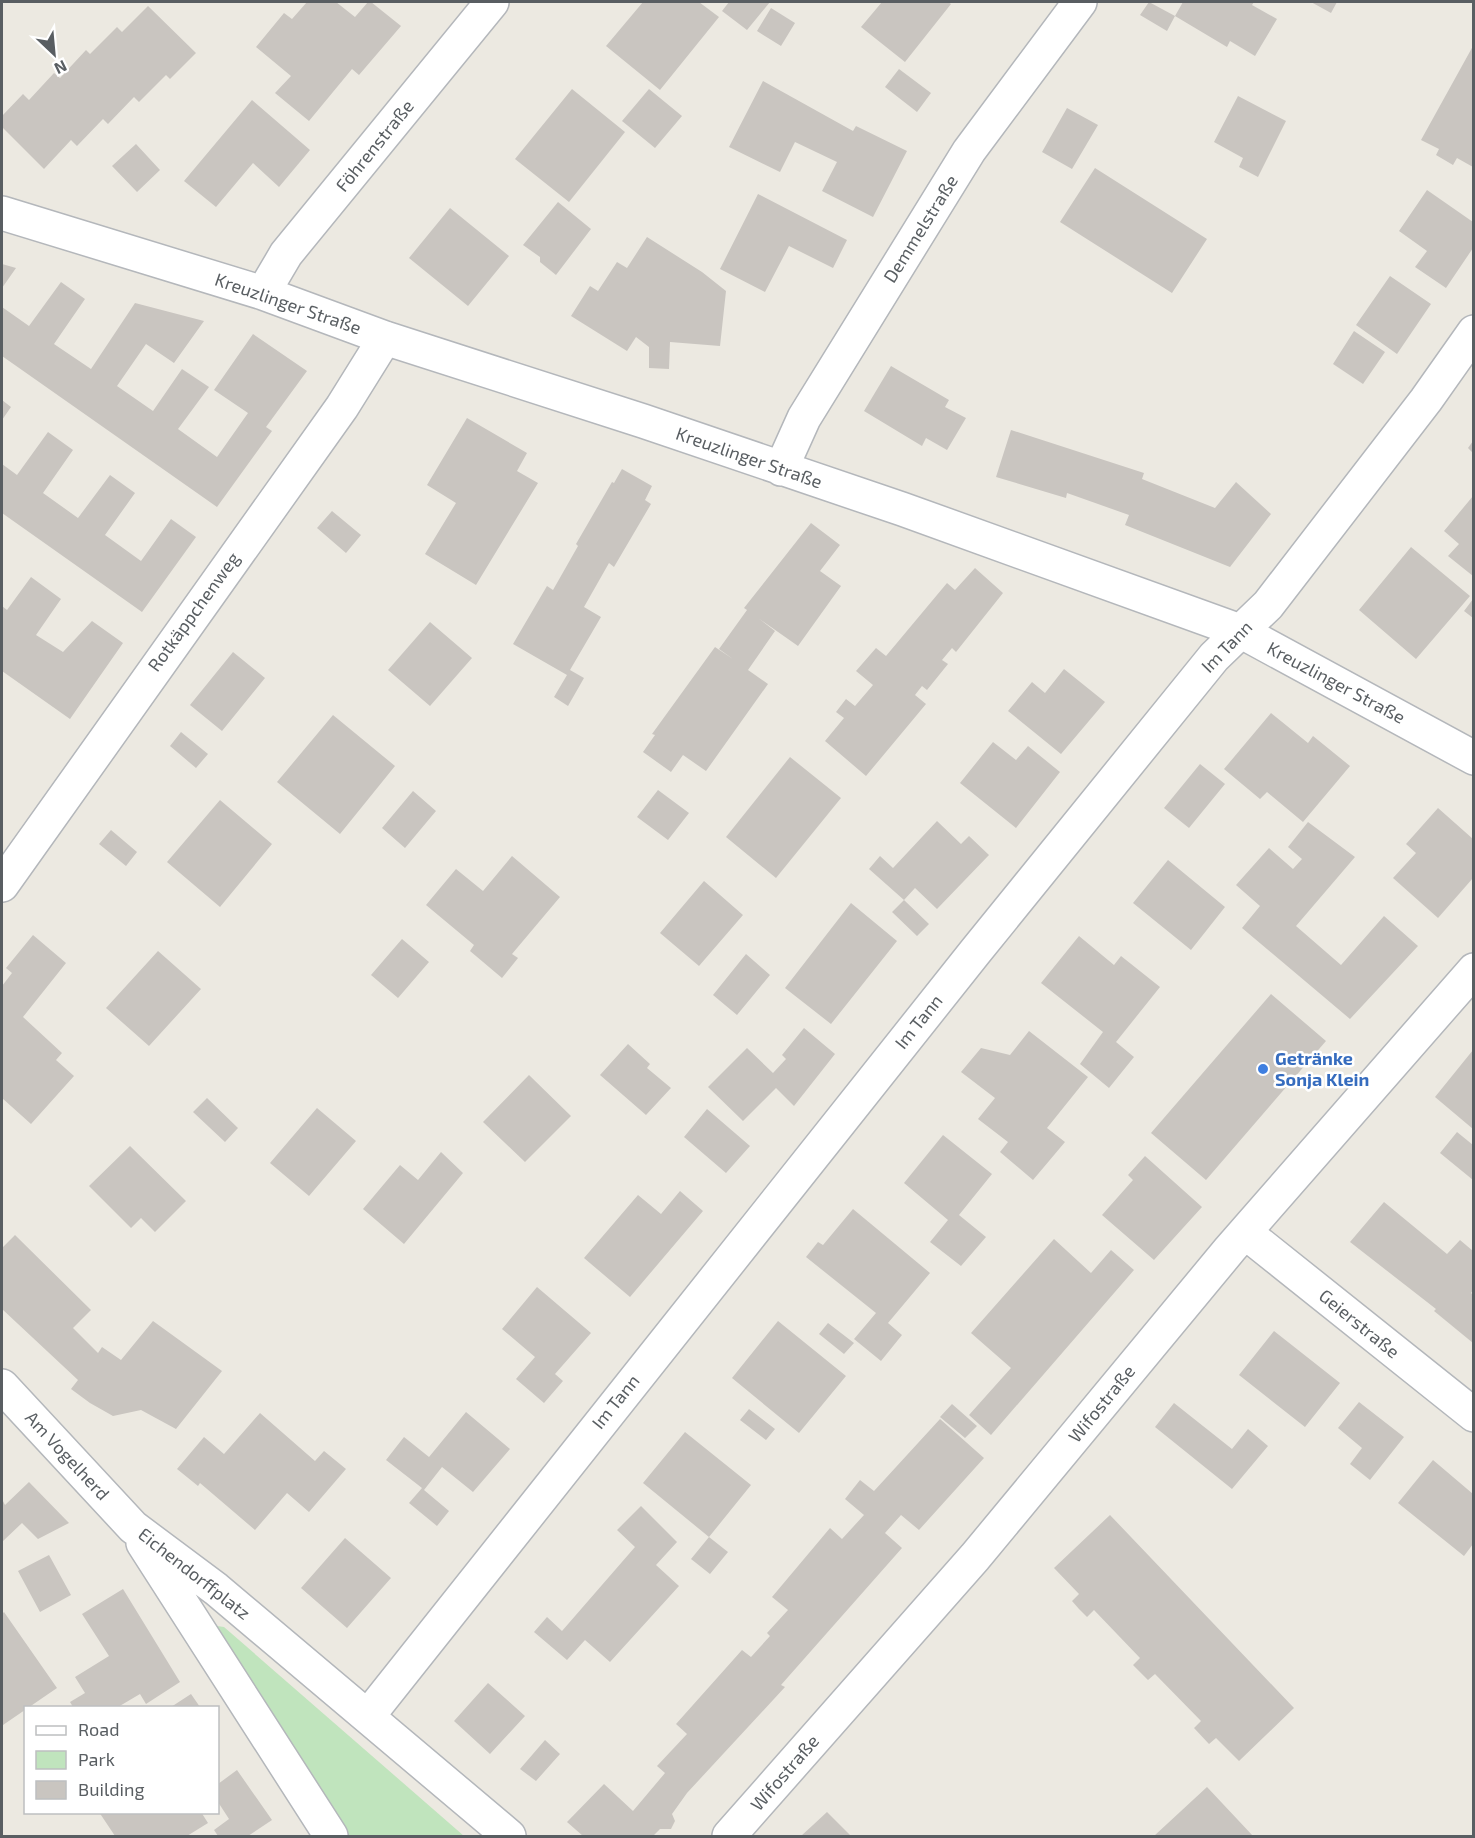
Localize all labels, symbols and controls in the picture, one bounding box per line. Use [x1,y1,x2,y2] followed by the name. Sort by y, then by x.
[24,24,84,84] north arrow
[51,57,70,79] text: N
[330,95,418,196] street label: Föhrenstraße
[878,170,962,286] street label: Demmelstraße
[212,268,364,338] street label: Kreuzlinger Straße
[673,422,825,492] street label: Kreuzlinger Straße
[143,548,244,675] street label: Rotkäppchenweg
[1196,616,1256,677] street label: Im Tann
[1264,636,1409,728] street label: Kreuzlinger Straße
[890,990,947,1053] street label: Im Tann
[1275,1047,1369,1090] place label: Getränke Sonja Klein
[1256,1062,1270,1076] marker: Getränke Sonja Klein
[1315,1284,1404,1362] street label: Geierstraße
[1063,1360,1139,1447] street label: Wifostraße
[587,1370,644,1433] street label: Im Tann
[21,1406,114,1504] street label: Am Vogelherd
[134,1523,255,1624] street label: Eichendorffplatz
[24,1706,219,1814] legend
[78,1718,119,1740] text: Road
[745,1730,823,1815] street label: Wifostraße
[78,1748,115,1770] text: Park
[78,1778,145,1800] text: Building

